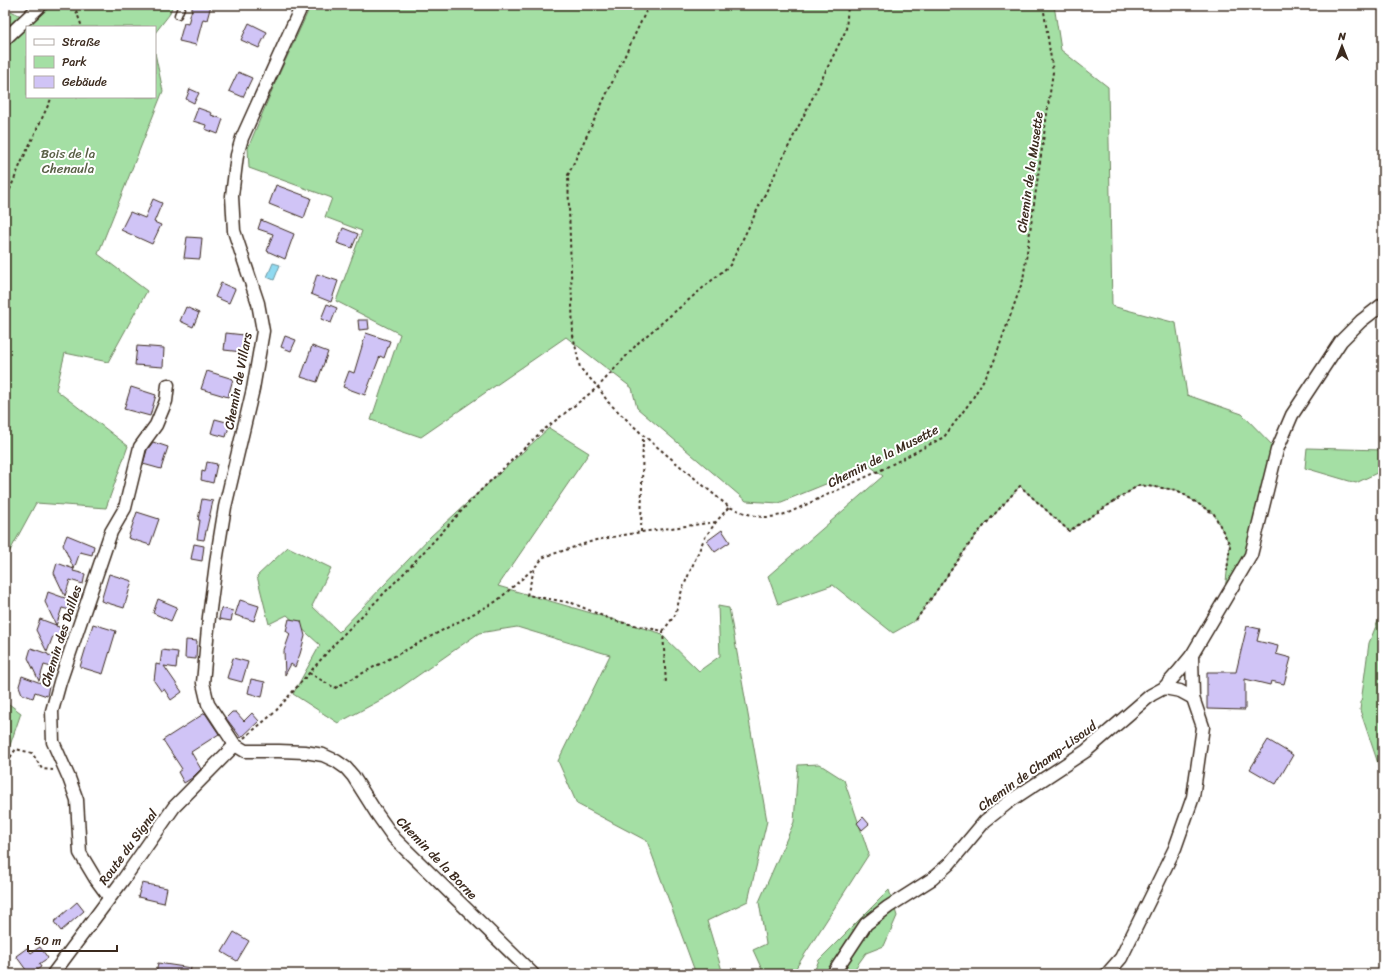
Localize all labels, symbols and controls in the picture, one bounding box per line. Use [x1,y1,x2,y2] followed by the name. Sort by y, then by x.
[26,26,156,98] legend
[1322,26,1362,66] north arrow
[1337,27,1346,46] text: N
[62,31,100,53] text: Straße
[62,51,87,73] text: Park
[62,71,107,93] text: Gebäude
[1010,110,1050,234] street label: Chemin de la Musette
[41,142,96,180] park label: Bois de la Chenaula
[217,330,259,432] street label: Chemin de Villars
[823,418,943,494] street label: Chemin de la Musette
[34,582,88,690] street label: Chemin des Dailles
[973,714,1102,817] street label: Chemin de Champ-Lisoud
[92,804,164,890] street label: Route du Signal
[391,811,483,905] street label: Chemin de la Borne
[28,927,117,953] scale bar
[34,930,61,952] text: 50 m

